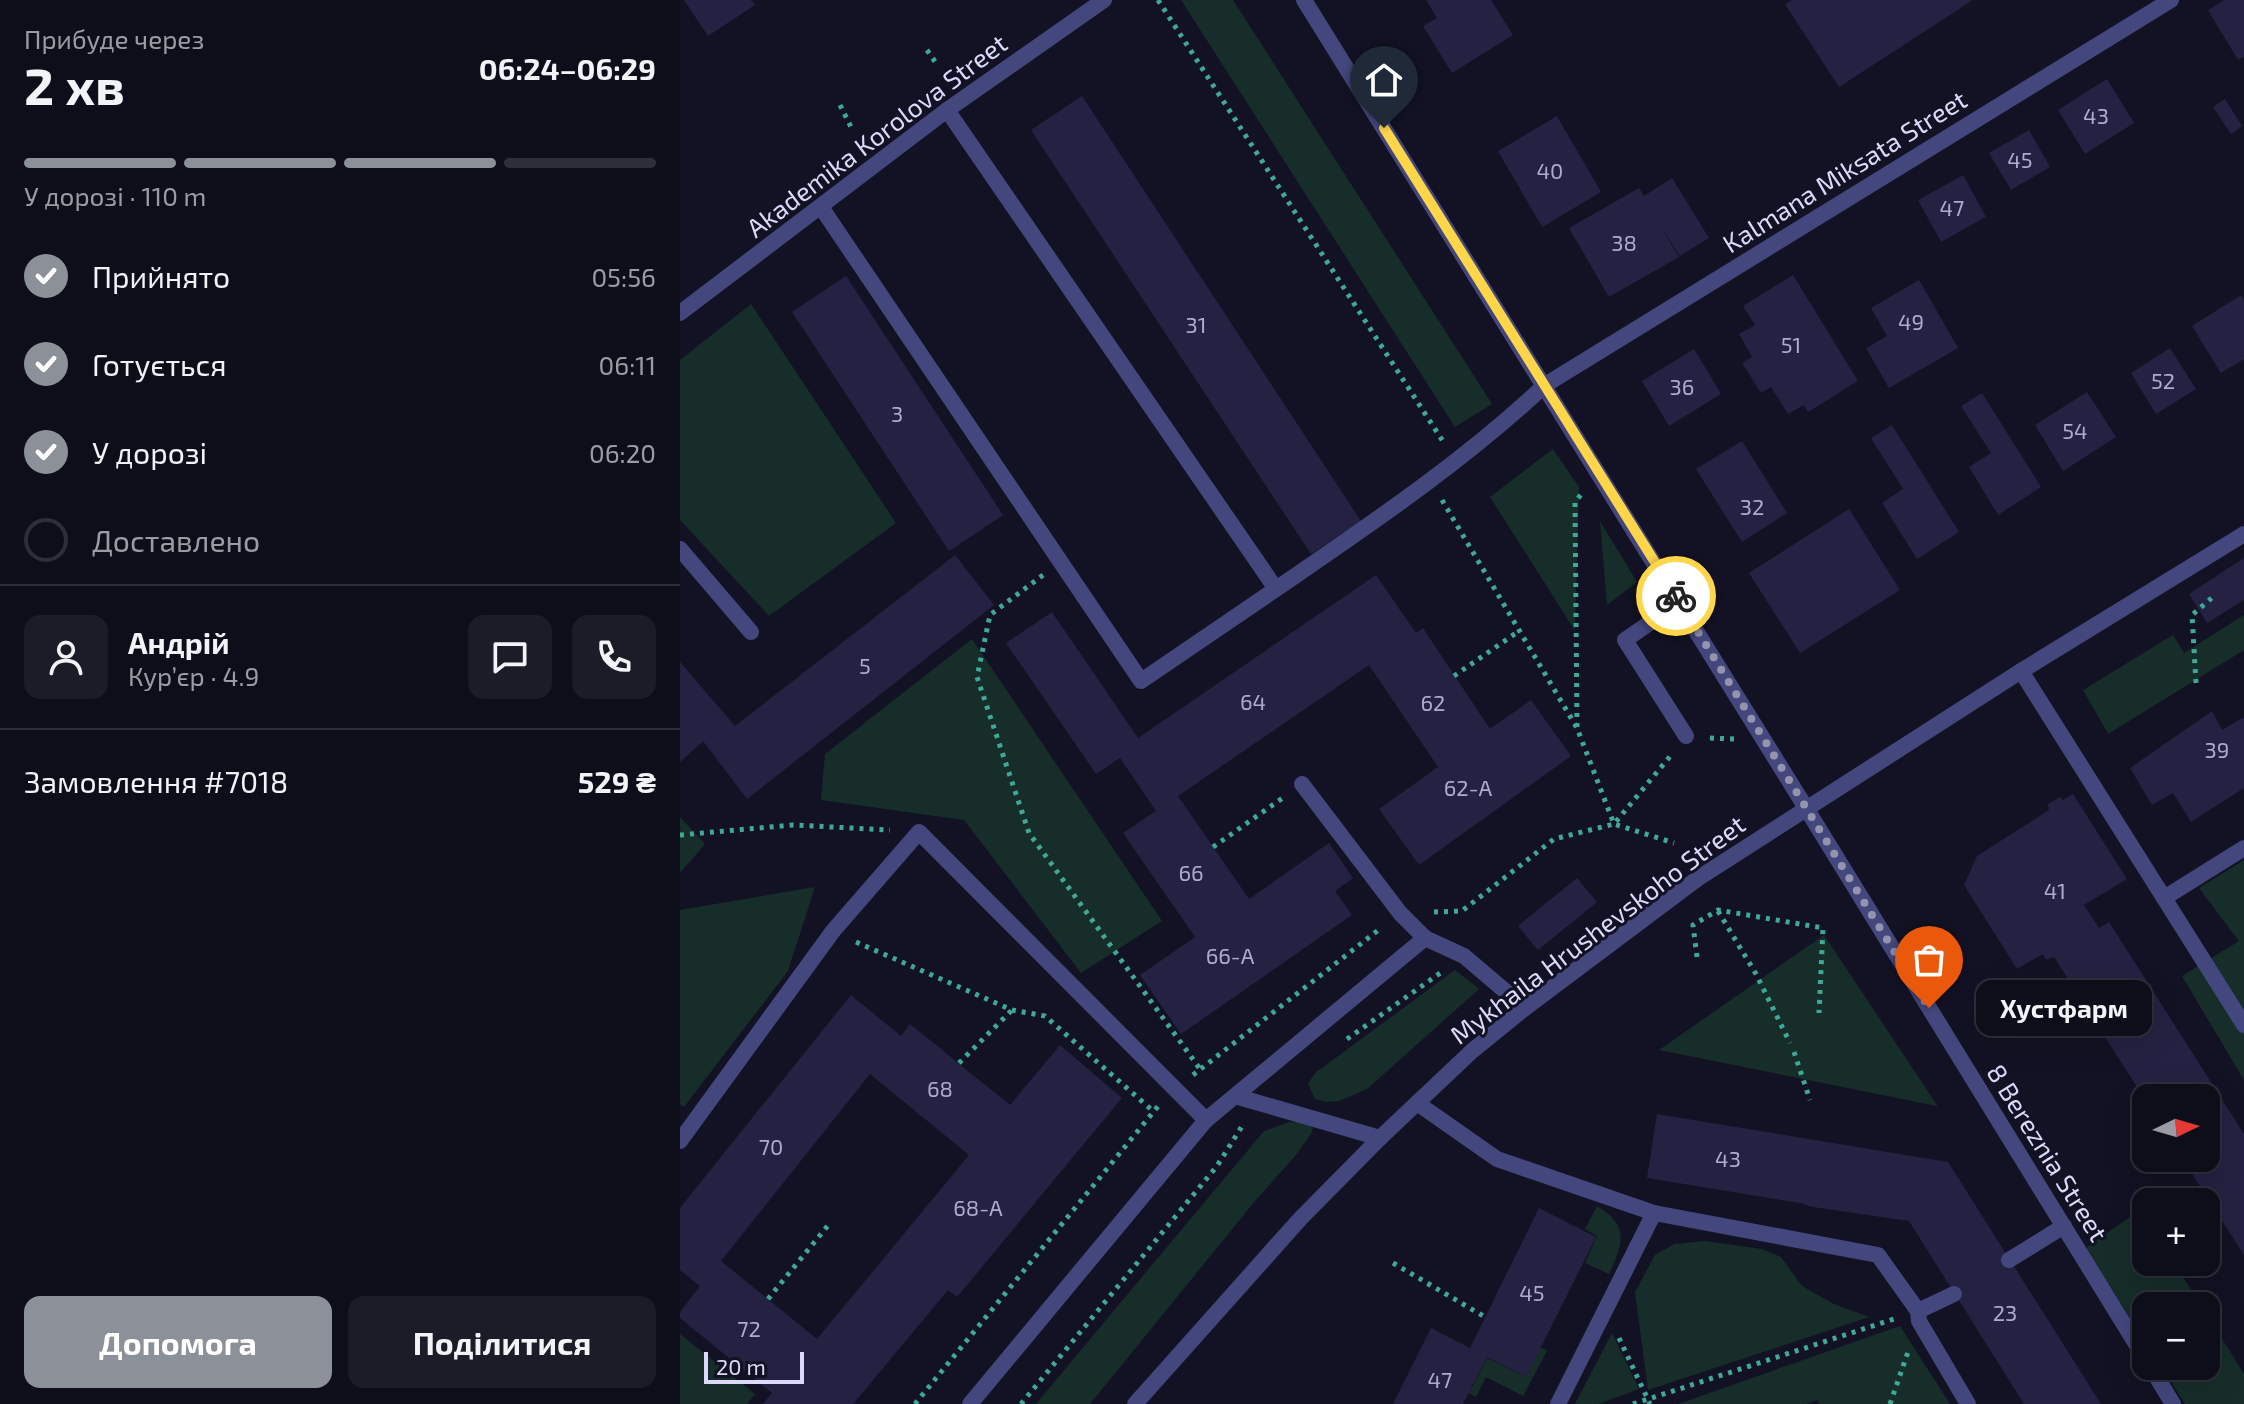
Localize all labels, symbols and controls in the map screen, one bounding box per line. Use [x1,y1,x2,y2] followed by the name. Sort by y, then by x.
[24,23,204,54] text: Прибуде через
[740,27,1012,243] street label: Akademika Korolova Street
[1350,46,1418,128] pin
[479,50,656,86] text: 06:24–06:29
[24,53,125,115] text: 2 хв
[1362,58,1406,102] icon: home
[1717,83,1972,259] street label: Kalmana Miksata Street
[2083,102,2109,128] house number: 43
[2007,146,2033,172] house number: 45
[1537,157,1563,183] house number: 40
[24,180,206,211] text: У дорозі · 110 m
[1940,194,1964,220] house number: 47
[1611,229,1637,255] house number: 38
[24,254,68,298] icon: check
[92,258,230,294] text: Прийнято
[591,261,656,292] text: 05:56
[1898,308,1924,334] house number: 49
[1186,311,1207,337] house number: 31
[1781,331,1801,357] house number: 51
[24,342,68,386] icon: check
[92,346,227,382] text: Готується
[599,349,656,380] text: 06:11
[2151,367,2175,393] house number: 52
[1670,373,1694,399] house number: 36
[891,400,903,426] house number: 3
[2062,417,2088,443] house number: 54
[24,430,68,474] icon: check
[92,434,207,470] text: У дорозі
[589,437,656,468] text: 06:20
[1740,493,1764,519] house number: 32
[92,522,260,558] text: Доставлено
[1636,556,1716,636] courier
[1654,574,1698,618] icon: bike
[24,615,108,699] button: person
[468,615,552,699] button: chat
[572,615,656,699] button: phone
[128,624,229,660] text: Андрій
[859,652,871,678] house number: 5
[128,660,259,691] text: Кур’єр · 4.9
[1240,688,1266,714] house number: 64
[1421,689,1445,715] house number: 62
[2205,736,2229,762] house number: 39
[24,763,288,799] text: Замовлення #7018
[578,763,656,799] text: 529 ₴
[1444,774,1493,800] house number: 62-А
[1444,808,1751,1050] street label: Mykhaila Hrushevskoho Street
[1178,859,1204,885] house number: 66
[2044,877,2066,903] house number: 41
[1895,926,1963,1008] pin
[1907,938,1951,982] icon: bag
[1206,942,1255,968] house number: 66-А
[1977,980,2153,1036] callout: Хустфарм
[2000,992,2128,1023] text: Хустфарм
[1981,1058,2115,1247] street label: 8 Bereznia Street
[927,1075,953,1101] house number: 68
[2132,1084,2220,1172] north arrow
[2132,1084,2220,1380] map controls
[759,1133,783,1159] house number: 70
[1715,1145,1741,1171] house number: 43
[2132,1188,2220,1276] button: +
[953,1194,1003,1220] house number: 68-А
[1519,1279,1545,1305] house number: 45
[2132,1292,2220,1380] button: −
[24,1296,332,1388] button: Допомога
[348,1296,656,1388] button: Поділитися
[1993,1299,2017,1325] house number: 23
[737,1315,761,1341] house number: 72
[704,1348,804,1384] scale bar
[716,1353,766,1379] text: 20 m
[1428,1366,1452,1392] house number: 47

